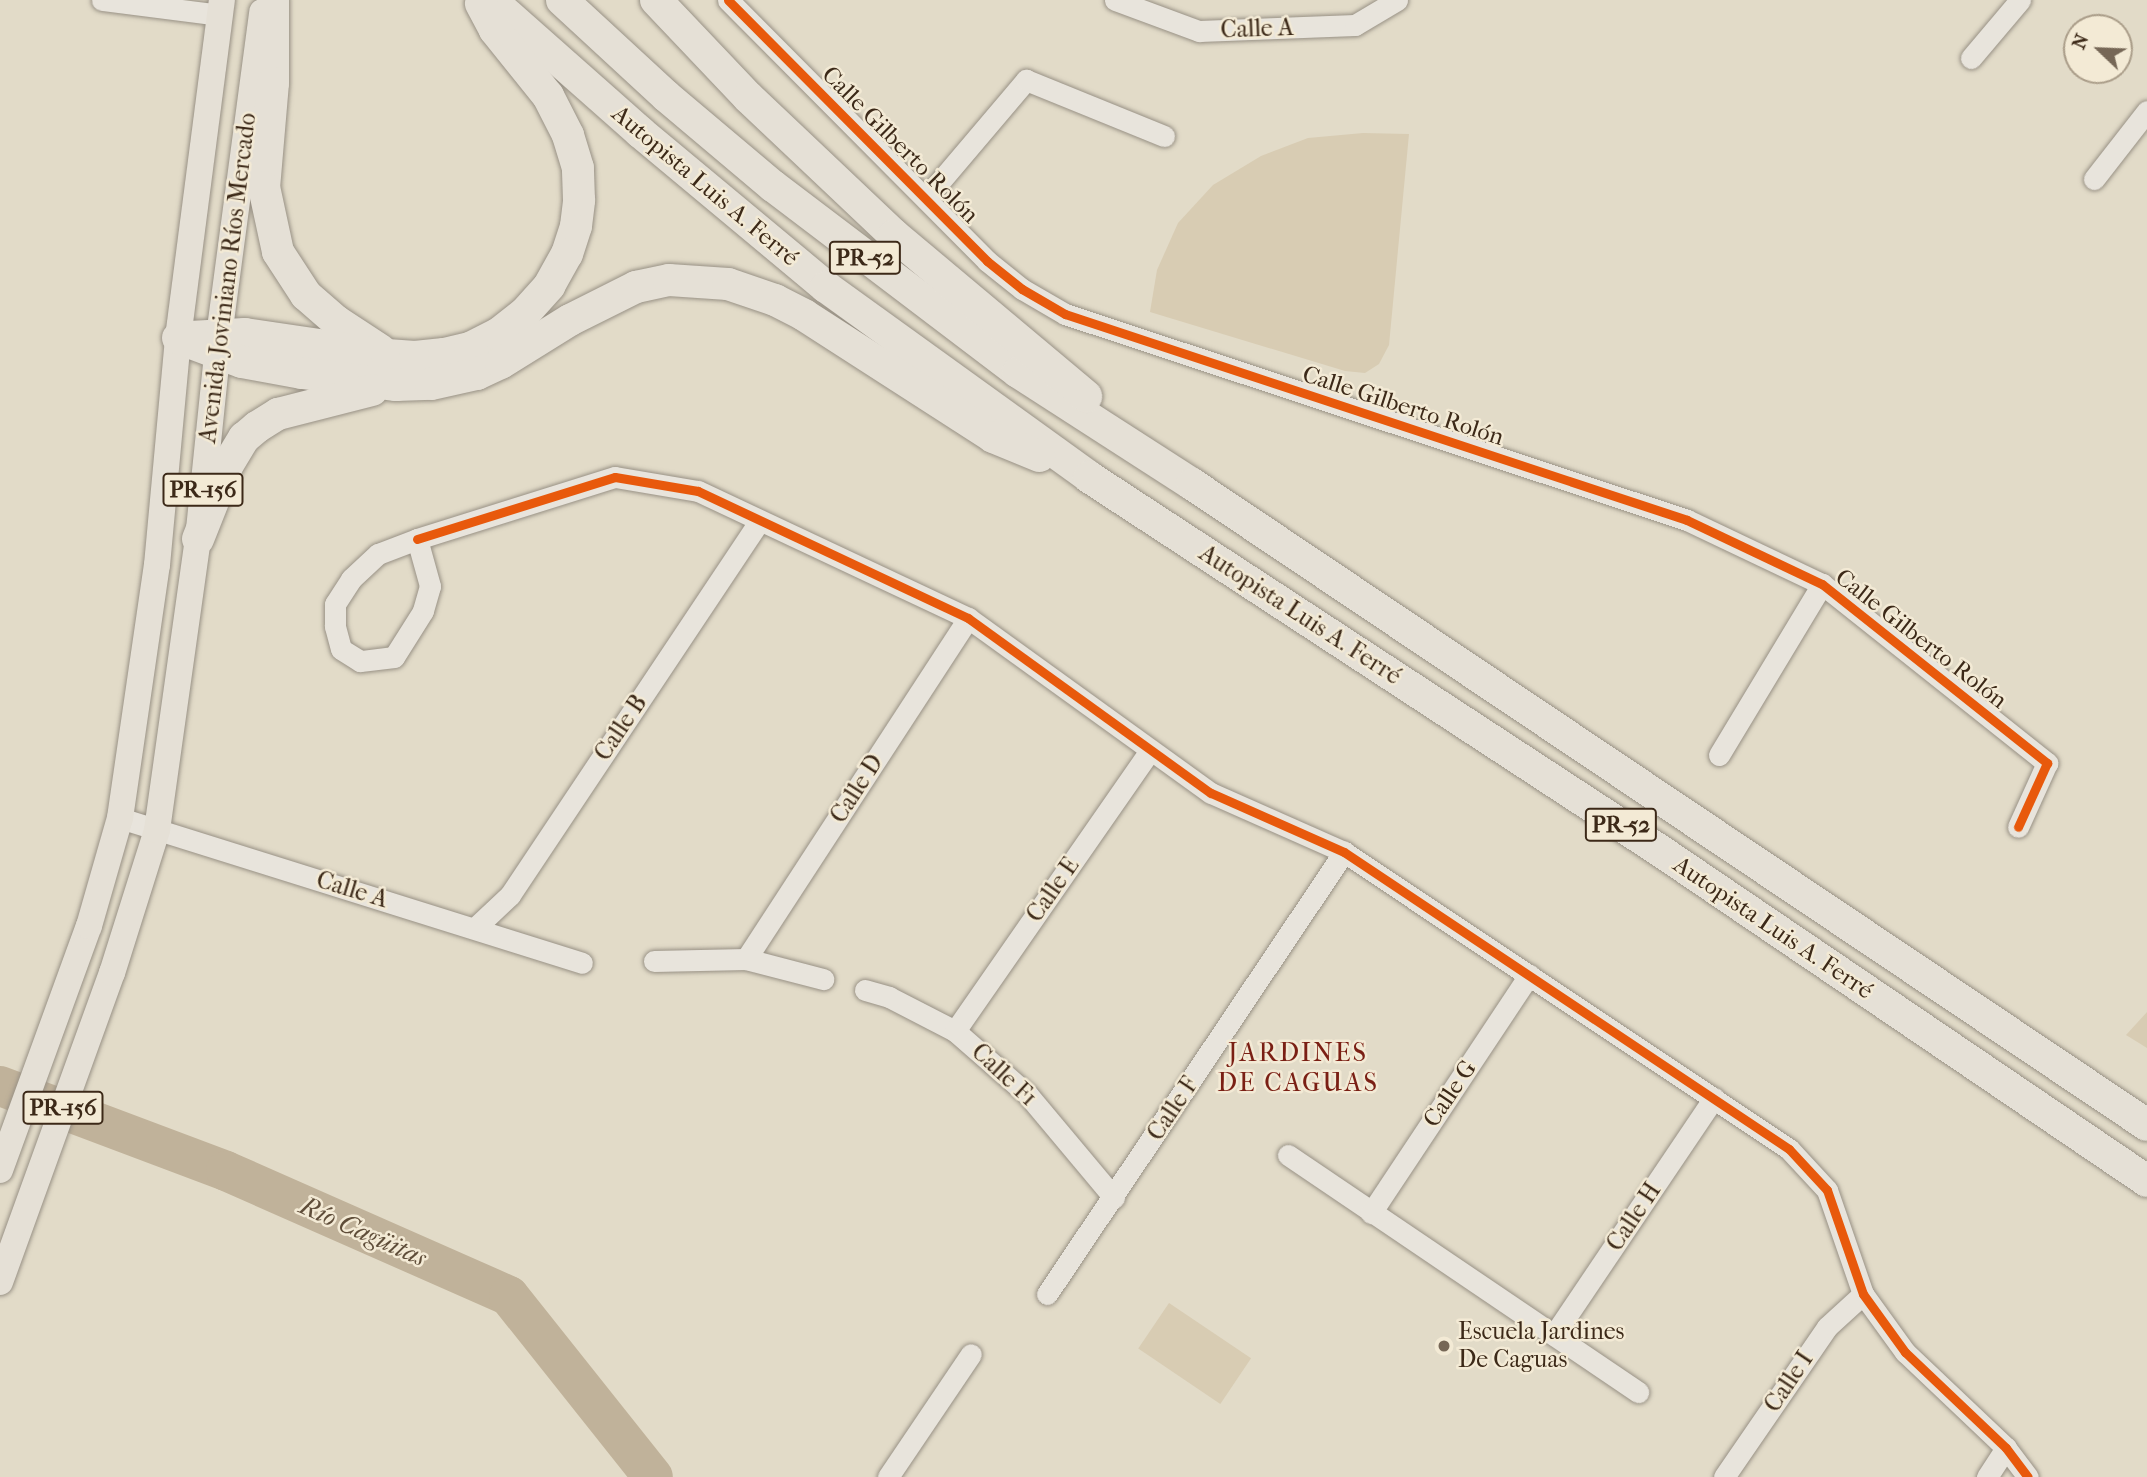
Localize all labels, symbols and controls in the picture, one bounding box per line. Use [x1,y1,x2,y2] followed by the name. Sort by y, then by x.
[1220,13,1294,45] street label: Calle A
[2063,14,2133,84] north arrow
[2068,31,2093,53] text: N
[816,61,984,229] street label: Calle Gilberto Rolón
[606,100,804,272] street label: Autopista Luis A. Ferré
[193,111,263,445] street label: Avenida Joviniano Ríos Mercado
[828,238,902,278] road number: PR-52
[1299,360,1507,452] street label: Calle Gilberto Rolón
[161,470,245,510] road number: PR-156
[1194,539,1406,691] street label: Autopista Luis A. Ferré
[1829,563,2013,715] street label: Calle Gilberto Rolón
[589,690,653,766] street label: Calle B
[824,749,890,829] street label: Calle D
[1584,806,1658,845] road number: PR-52
[1668,850,1878,1006] street label: Autopista Luis A. Ferré
[1021,852,1085,928] street label: Calle E
[313,866,391,914] street label: Calle A
[1218,1037,1378,1098] district label: JARDINES DE CAGUAS
[965,1038,1043,1112] street label: Calle F1
[1417,1055,1483,1133] street label: Calle G
[1141,1072,1205,1146] street label: Calle F
[21,1088,105,1128] road number: PR-156
[1601,1177,1667,1257] street label: Calle H
[295,1190,431,1274] water label: Río Cagüitas
[1458,1318,1624,1374] place label: Escuela Jardines De Caguas
[1436,1338,1452,1354] marker: Escuela Jardines De Caguas
[1758,1346,1820,1418] street label: Calle I

